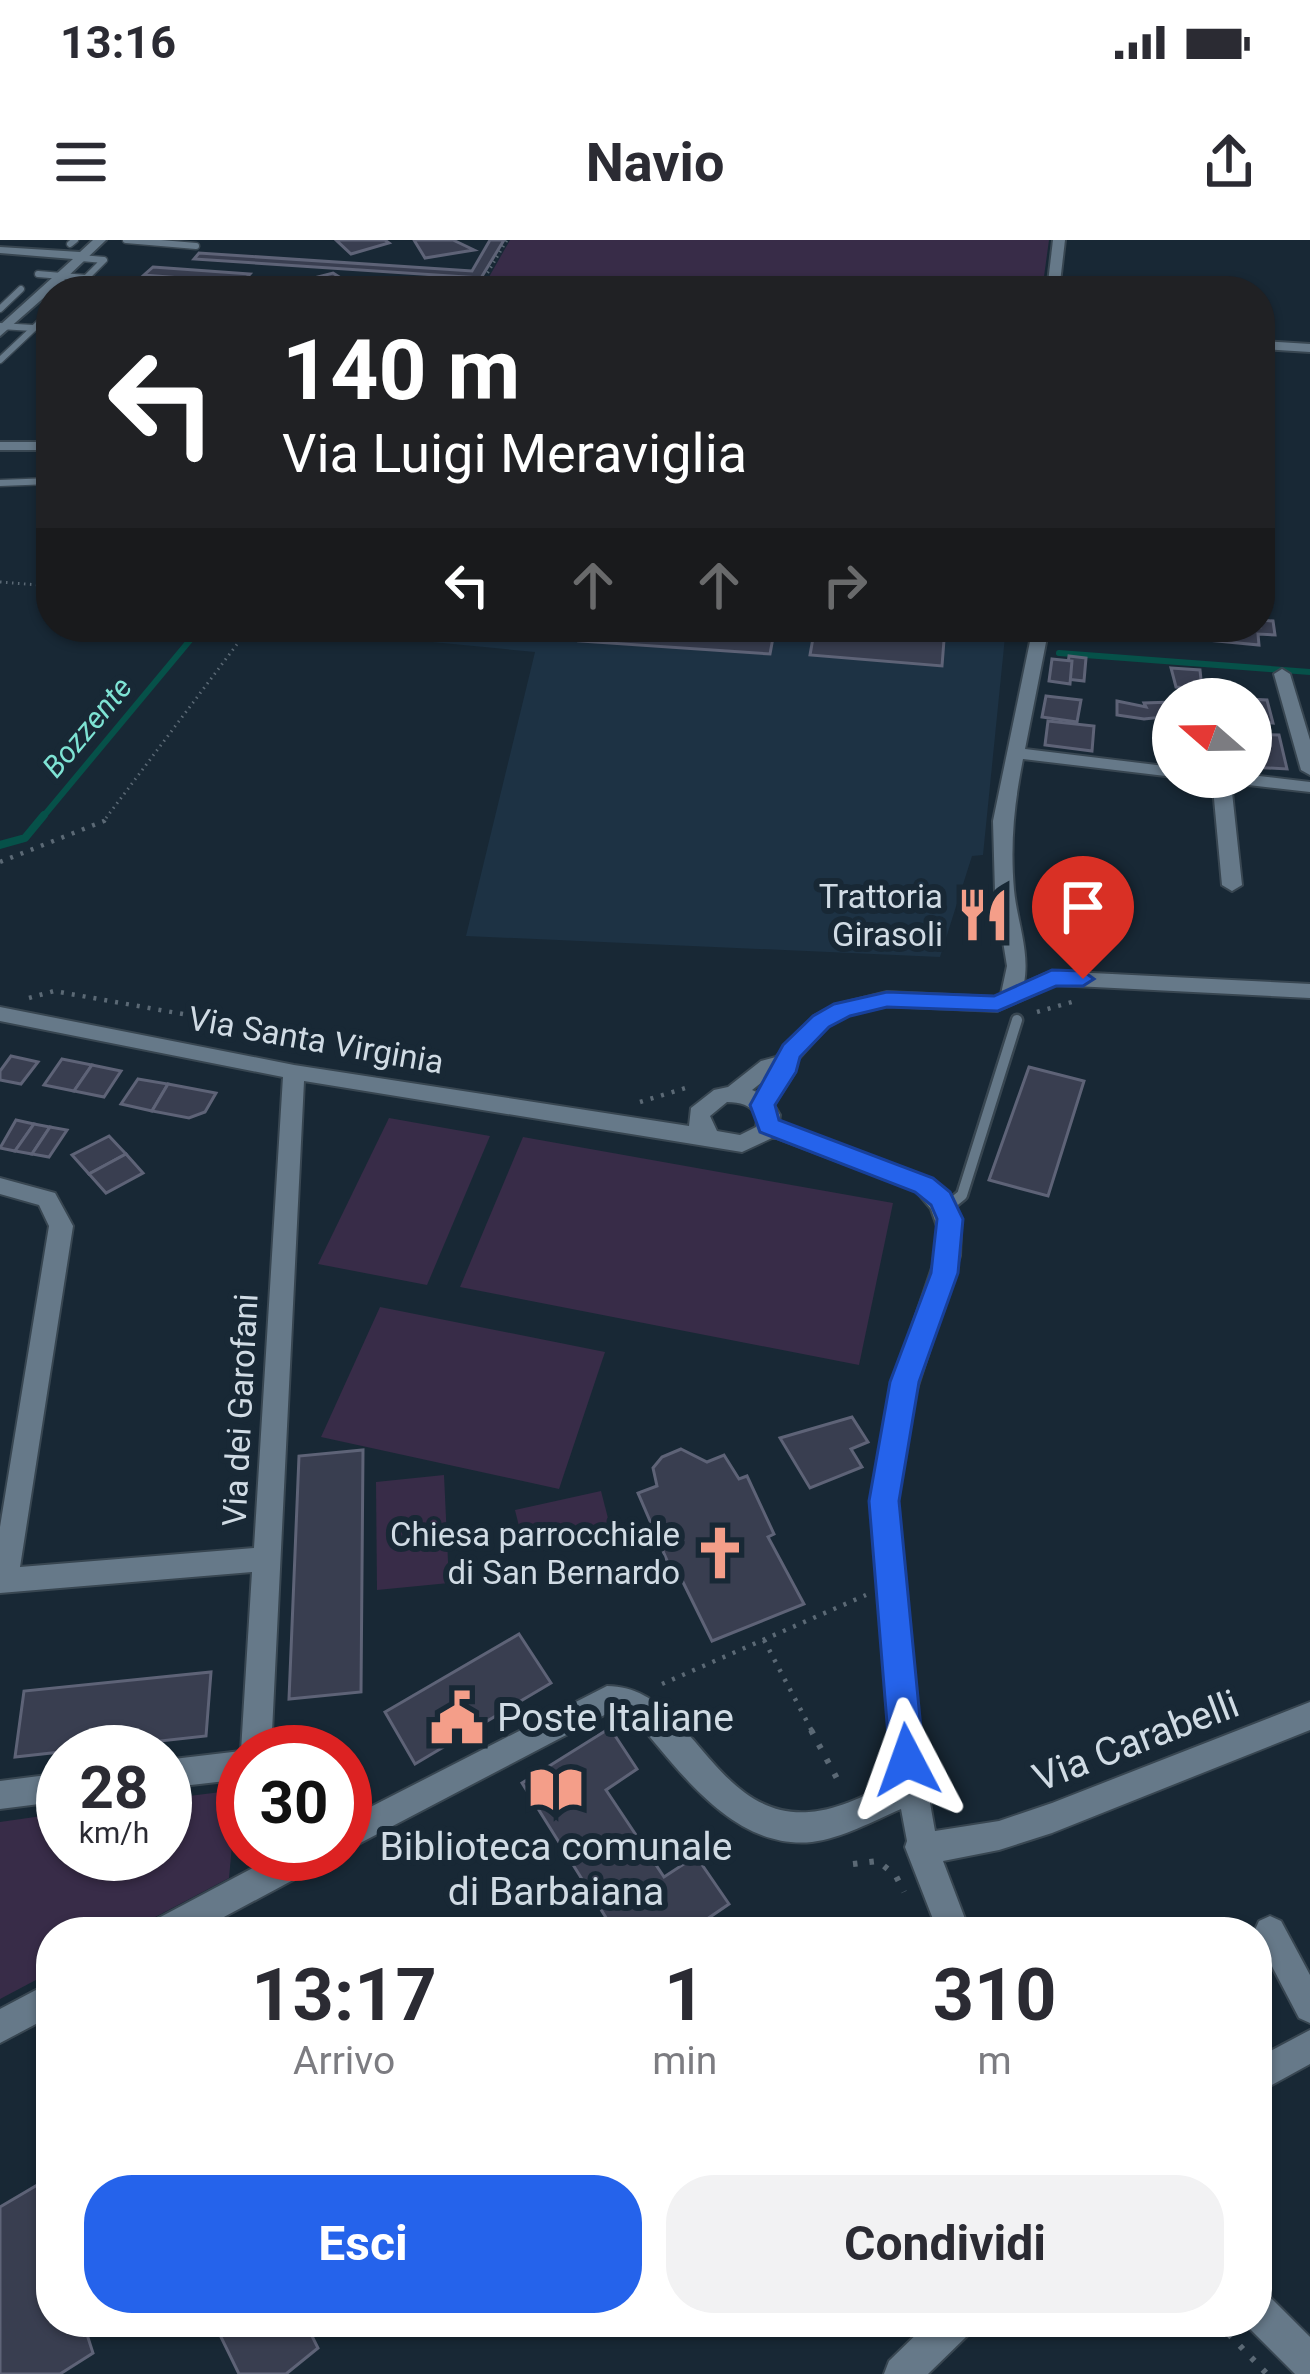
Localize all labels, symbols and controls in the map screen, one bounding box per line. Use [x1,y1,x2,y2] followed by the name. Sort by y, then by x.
[60,16,176,69] text: 13:16
[48,129,114,195] icon: menu
[1196,129,1262,195] icon: share
[586,131,724,194] text: Navio
[282,321,520,420] text: 140 m
[84,324,240,480] icon: left
[282,422,747,485] text: Via Luigi Meraviglia
[434,552,500,618] icon: left
[560,552,626,618] icon: ahead
[686,552,752,618] icon: ahead
[812,552,878,618] icon: right
[35,670,139,784] water label: Bozzente
[1152,678,1272,798] north arrow
[1152,678,1272,798] map controls
[1032,856,1134,979] pin
[1050,874,1116,940] icon: arrive
[819,877,943,954] place label: Trattoria Girasoli
[954,886,1012,944] restaurant icon: Trattoria Girasoli
[185,998,447,1082] street label: Via Santa Virginia
[214,1292,266,1528] street label: Via dei Garofani
[390,1515,680,1592] place label: Chiesa parrocchiale di San Bernardo
[691,1524,749,1582] church icon: Chiesa parrocchiale di San Bernardo
[1027,1681,1245,1801] street label: Via Carabelli
[428,1689,486,1747] public building icon: Poste Italiane
[497,1695,734,1741] place label: Poste Italiane
[844,1697,970,1823] position arrow
[216,1725,372,1881] speed limit sign: 30
[80,1752,148,1823] text: 28
[527,1760,585,1818] library icon: Biblioteca comunale di Barbaiana
[79,1815,149,1850] text: km/h
[380,1824,732,1915] place label: Biblioteca comunale di Barbaiana
[251,1953,437,2038] text: 13:17
[664,1953,705,2038] text: 1
[933,1953,1057,2038] text: 310
[293,2038,395,2084] text: Arrivo
[652,2038,717,2084] text: min
[978,2038,1012,2084] text: m
[84,2175,642,2313] button: Esci
[666,2175,1224,2313] button: Condividi

